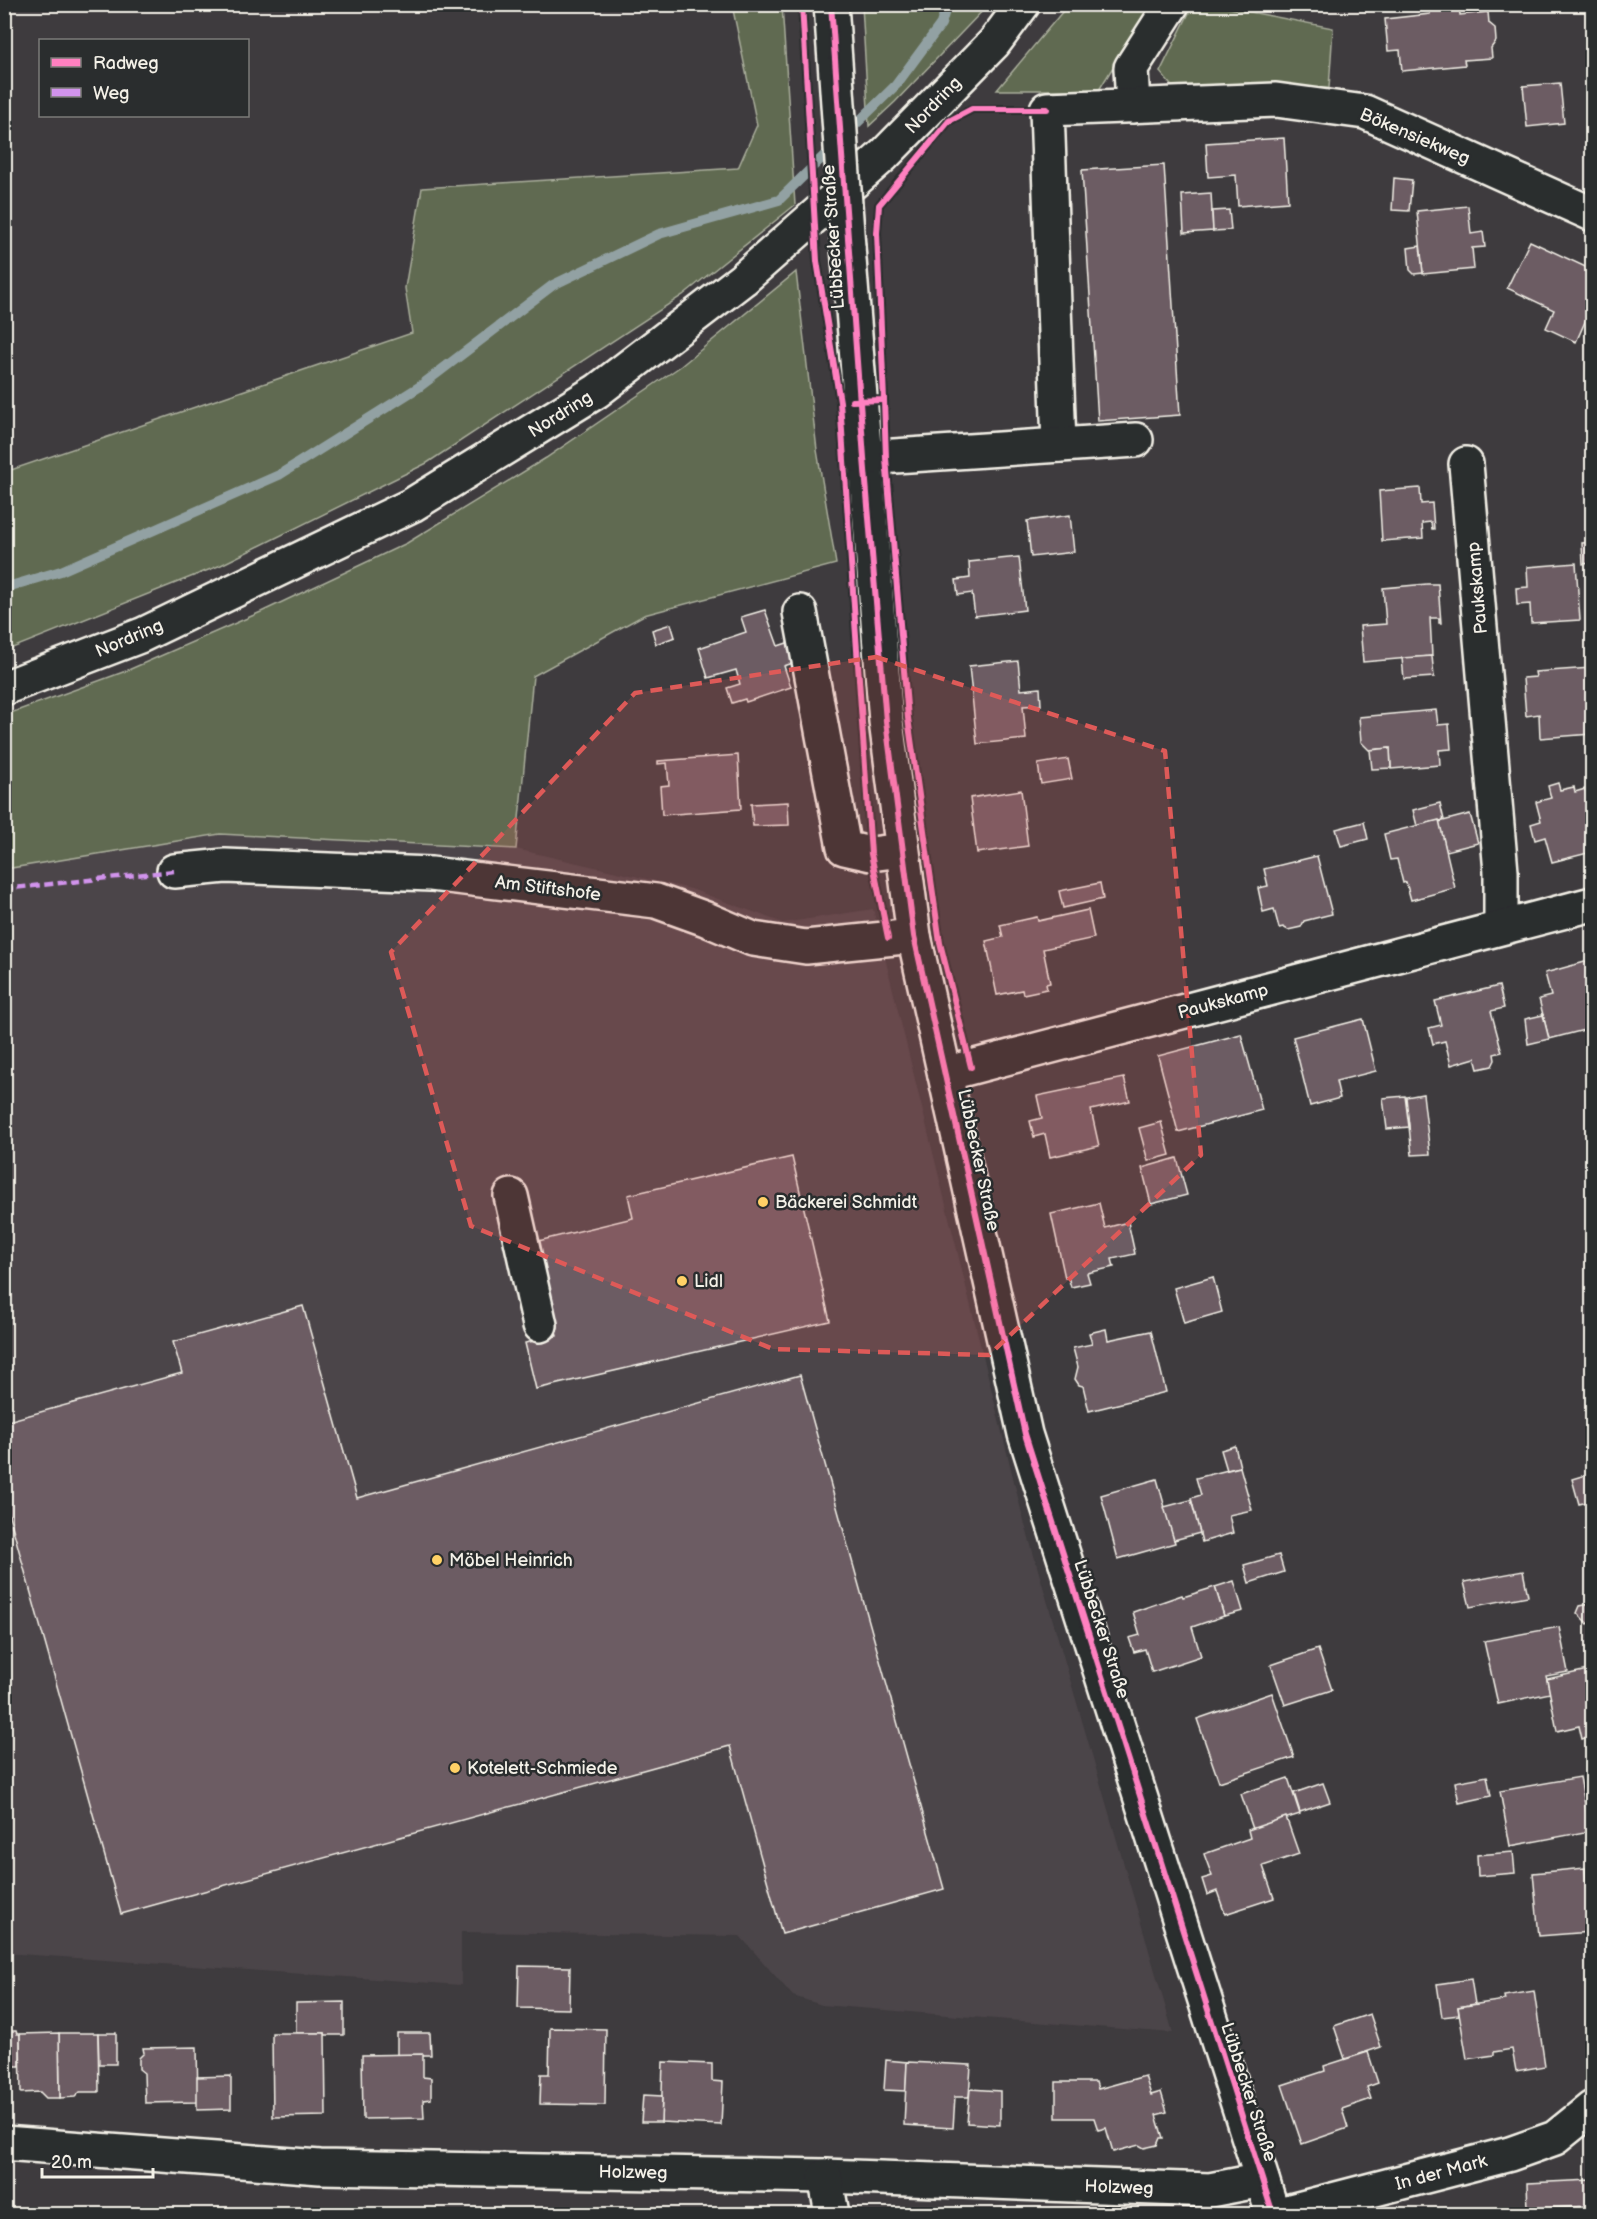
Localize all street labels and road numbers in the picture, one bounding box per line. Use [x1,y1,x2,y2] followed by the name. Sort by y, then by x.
[901,72,966,138] street label: Nordring
[1357,104,1473,169] street label: Bökensiekweg
[818,164,849,310] street label: Lübbecker Straße
[524,387,596,442] street label: Nordring
[1463,541,1492,635] street label: Paukskamp
[92,615,166,662] street label: Nordring
[494,872,602,905] street label: Am Stiftshofe
[1176,979,1271,1024] street label: Paukskamp
[953,1087,1004,1233] street label: Lübbecker Straße
[1069,1557,1134,1701] street label: Lübbecker Straße
[1216,2020,1281,2164] street label: Lübbecker Straße
[1393,2150,1489,2195] street label: In der Mark
[598,2161,668,2184] street label: Holzweg
[1084,2176,1154,2199] street label: Holzweg

